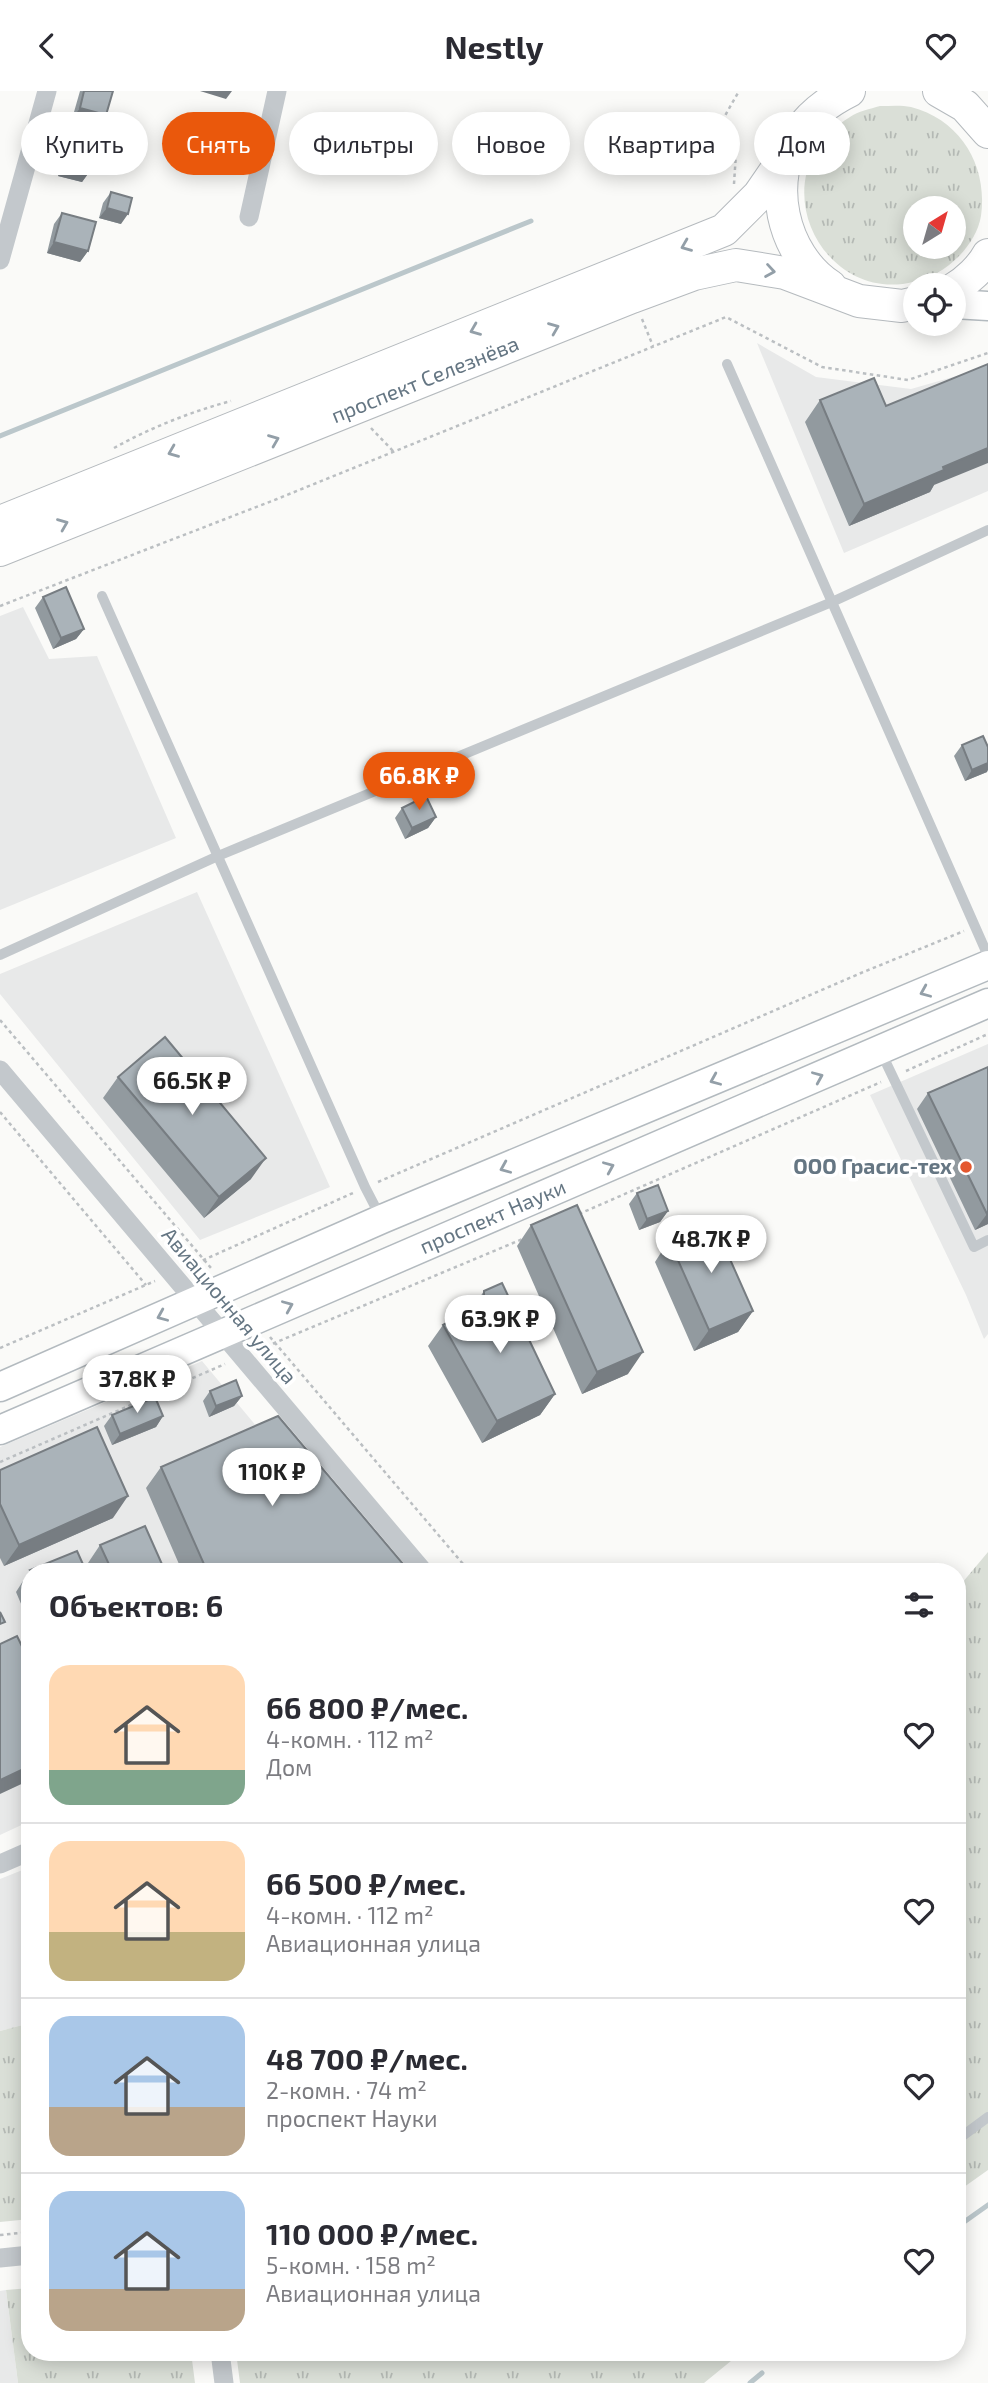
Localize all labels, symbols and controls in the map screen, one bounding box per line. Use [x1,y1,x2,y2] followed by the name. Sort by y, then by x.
[28,27,66,65] icon: back
[444,27,544,65] text: Nestly
[922,27,960,65] icon: heart
[21,112,148,175] chip: Купить
[162,112,275,175] chip: Снять
[289,112,438,175] chip: Фильтры
[452,112,570,175] chip: Новое
[584,112,740,175] chip: Квартира
[754,112,850,175] chip: Дом
[903,196,966,259] north arrow
[903,196,966,336] map controls
[681,238,694,252] one-way arrow
[764,263,776,278] one-way arrow
[903,273,966,336] button: locate
[470,322,482,336] one-way arrow
[546,322,559,336] one-way arrow
[327,330,522,427] street label: проспект Селезнёва
[268,434,280,448] one-way arrow
[168,444,180,458] one-way arrow
[56,519,68,533] one-way arrow
[354,753,484,812] pin: 66.8K ₽
[379,761,459,789] text: 66.8K ₽
[920,983,932,997] one-way arrow
[127,1058,257,1117] pin: 66.5K ₽
[153,1066,231,1094] text: 66.5K ₽
[710,1071,722,1085] one-way arrow
[810,1071,823,1085] one-way arrow
[793,1153,952,1178] place label: ООО Грасис-тех
[500,1159,512,1173] one-way arrow
[958,1159,974,1175] marker: ООО Грасис-тех
[602,1161,614,1175] one-way arrow
[415,1173,569,1258] street label: проспект Науки
[646,1215,776,1275] pin: 48.7K ₽
[157,1222,303,1389] street label: Авиационная улица
[672,1224,750,1252] text: 48.7K ₽
[435,1295,565,1355] pin: 63.9K ₽
[280,1300,293,1314] one-way arrow
[461,1304,539,1332] text: 63.9K ₽
[157,1308,169,1322] one-way arrow
[72,1355,202,1415] pin: 37.8K ₽
[98,1364,176,1392] text: 37.8K ₽
[215,1449,329,1508] pin: 110K ₽
[238,1457,306,1485] text: 110K ₽
[900,1586,938,1624] icon: filters
[49,1587,223,1623] text: Объектов: 6
[266,1689,468,1725] text: 66 800 ₽/мес.
[105,1693,189,1777] icon: home
[900,1716,938,1754] icon: heart
[266,1725,433,1753] text: 4-комн. · 112 m²
[266,1753,312,1781] text: Дом
[266,1865,466,1901] text: 66 500 ₽/мес.
[105,1869,189,1953] icon: home
[900,1892,938,1930] icon: heart
[266,1901,433,1929] text: 4-комн. · 112 m²
[266,1929,481,1957] text: Авиационная улица
[266,2040,468,2076] text: 48 700 ₽/мес.
[105,2044,189,2128] icon: home
[900,2067,938,2105] icon: heart
[266,2076,427,2104] text: 2-комн. · 74 m²
[266,2104,438,2132] text: проспект Науки
[266,2215,478,2251] text: 110 000 ₽/мес.
[105,2219,189,2303] icon: home
[900,2242,938,2280] icon: heart
[266,2251,436,2279] text: 5-комн. · 158 m²
[266,2279,481,2307] text: Авиационная улица

